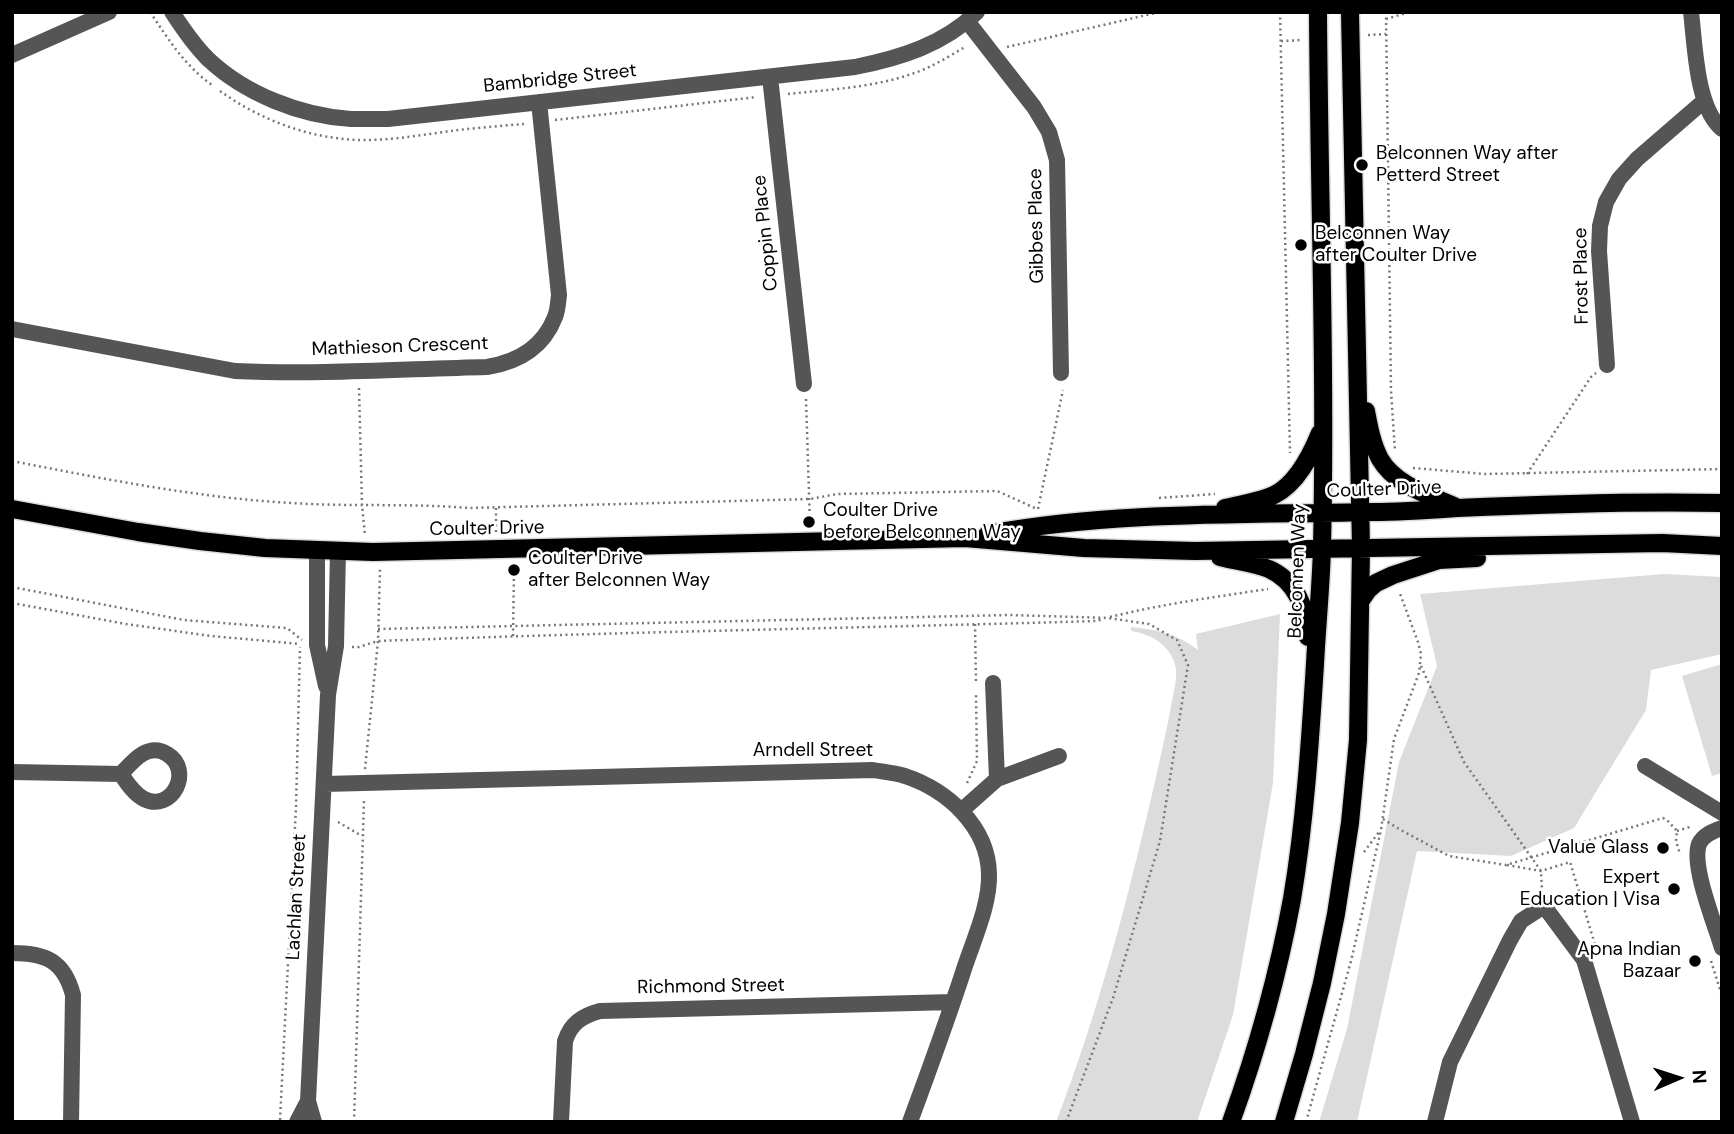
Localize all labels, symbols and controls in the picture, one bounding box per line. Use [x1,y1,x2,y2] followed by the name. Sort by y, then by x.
[482,60,638,98] street label: Bambridge Street
[1376,143,1558,187] place label: Belconnen Way after Petterd Street
[1354,157,1370,173] marker: Belconnen Way after Petterd Street
[1025,168,1049,284] street label: Gibbes Place
[749,174,783,292] street label: Coppin Place
[1315,223,1477,267] place label: Belconnen Way after Coulter Drive
[1570,227,1594,325] street label: Frost Place
[1293,237,1309,253] marker: Belconnen Way after Coulter Drive
[311,333,489,361] street label: Mathieson Crescent
[1326,477,1442,503] street label: Coulter Drive
[823,500,1021,544] place label: Coulter Drive before Belconnen Way
[1284,503,1312,639] street label: Belconnen Way
[801,514,817,530] marker: Coulter Drive before Belconnen Way
[429,517,545,541] street label: Coulter Drive
[528,548,710,592] place label: Coulter Drive after Belconnen Way
[506,562,522,578] marker: Coulter Drive after Belconnen Way
[753,740,873,762] street label: Arndell Street
[282,833,312,961] street label: Lachlan Street
[1548,837,1649,859] place label: Value Glass
[1655,840,1671,856] marker: Value Glass
[1520,867,1660,911] place label: Expert Education | Visa
[1666,881,1682,897] marker: Expert Education | Visa
[1577,939,1681,983] place label: Apna Indian Bazaar
[1687,953,1703,969] marker: Apna Indian Bazaar
[637,974,785,1000] street label: Richmond Street
[1643,1043,1713,1113] north arrow
[1687,1069,1712,1084] text: N

